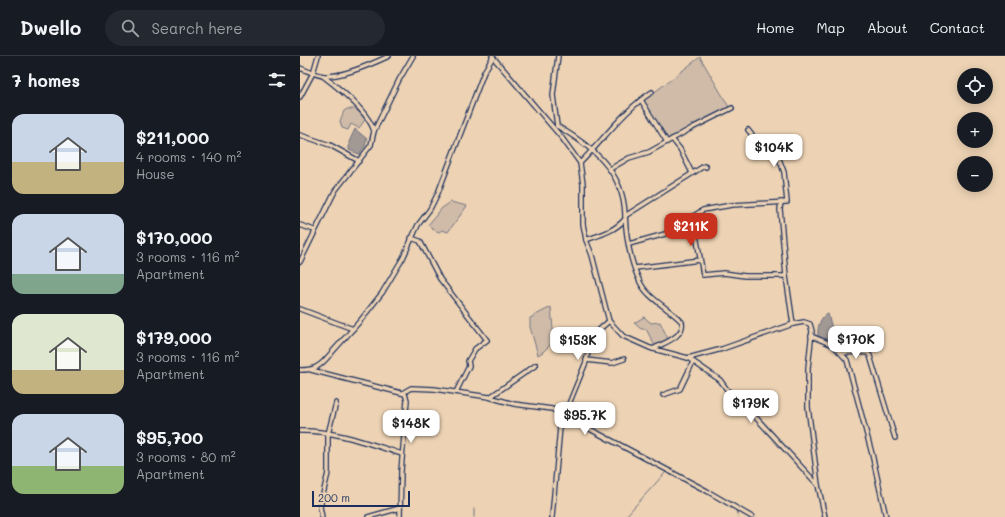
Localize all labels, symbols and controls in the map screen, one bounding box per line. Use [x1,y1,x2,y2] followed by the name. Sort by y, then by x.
[105,10,385,46] search box
[20,15,81,40] text: Dwello
[119,17,141,39] icon: search
[151,18,243,38] text: Search here
[756,18,794,37] text: Home
[816,18,845,37] text: Map
[867,18,908,37] text: About
[930,18,985,37] text: Contact
[957,68,993,192] map controls
[957,68,993,104] button: locate
[12,69,80,91] text: 7 homes
[266,69,288,91] icon: filters
[957,112,993,148] button: +
[136,126,209,148] text: $211,000
[44,130,92,178] icon: home
[746,134,802,168] pin: $104K
[755,138,793,155] text: $104K
[136,148,241,165] text: 4 rooms · 140 m²
[957,156,993,192] button: −
[136,165,174,182] text: House
[663,213,719,247] pin: $211K
[673,217,709,234] text: $211K
[136,226,212,248] text: $170,000
[44,230,92,278] icon: home
[136,248,239,265] text: 3 rooms · 116 m²
[136,265,205,282] text: Apartment
[136,326,212,348] text: $179,000
[828,326,884,360] pin: $170K
[550,327,606,361] pin: $153K
[44,330,92,378] icon: home
[837,330,875,347] text: $170K
[559,331,597,348] text: $153K
[136,348,239,365] text: 3 rooms · 116 m²
[136,365,205,382] text: Apartment
[723,390,779,424] pin: $179K
[732,394,770,411] text: $179K
[552,402,618,436] pin: $95.7K
[563,406,607,423] text: $95.7K
[383,410,439,444] pin: $148K
[392,414,430,431] text: $148K
[136,426,203,448] text: $95,700
[44,430,92,478] icon: home
[136,448,236,465] text: 3 rooms · 80 m²
[136,465,205,482] text: Apartment
[312,489,410,508] scale bar
[318,490,350,505] text: 200 m

